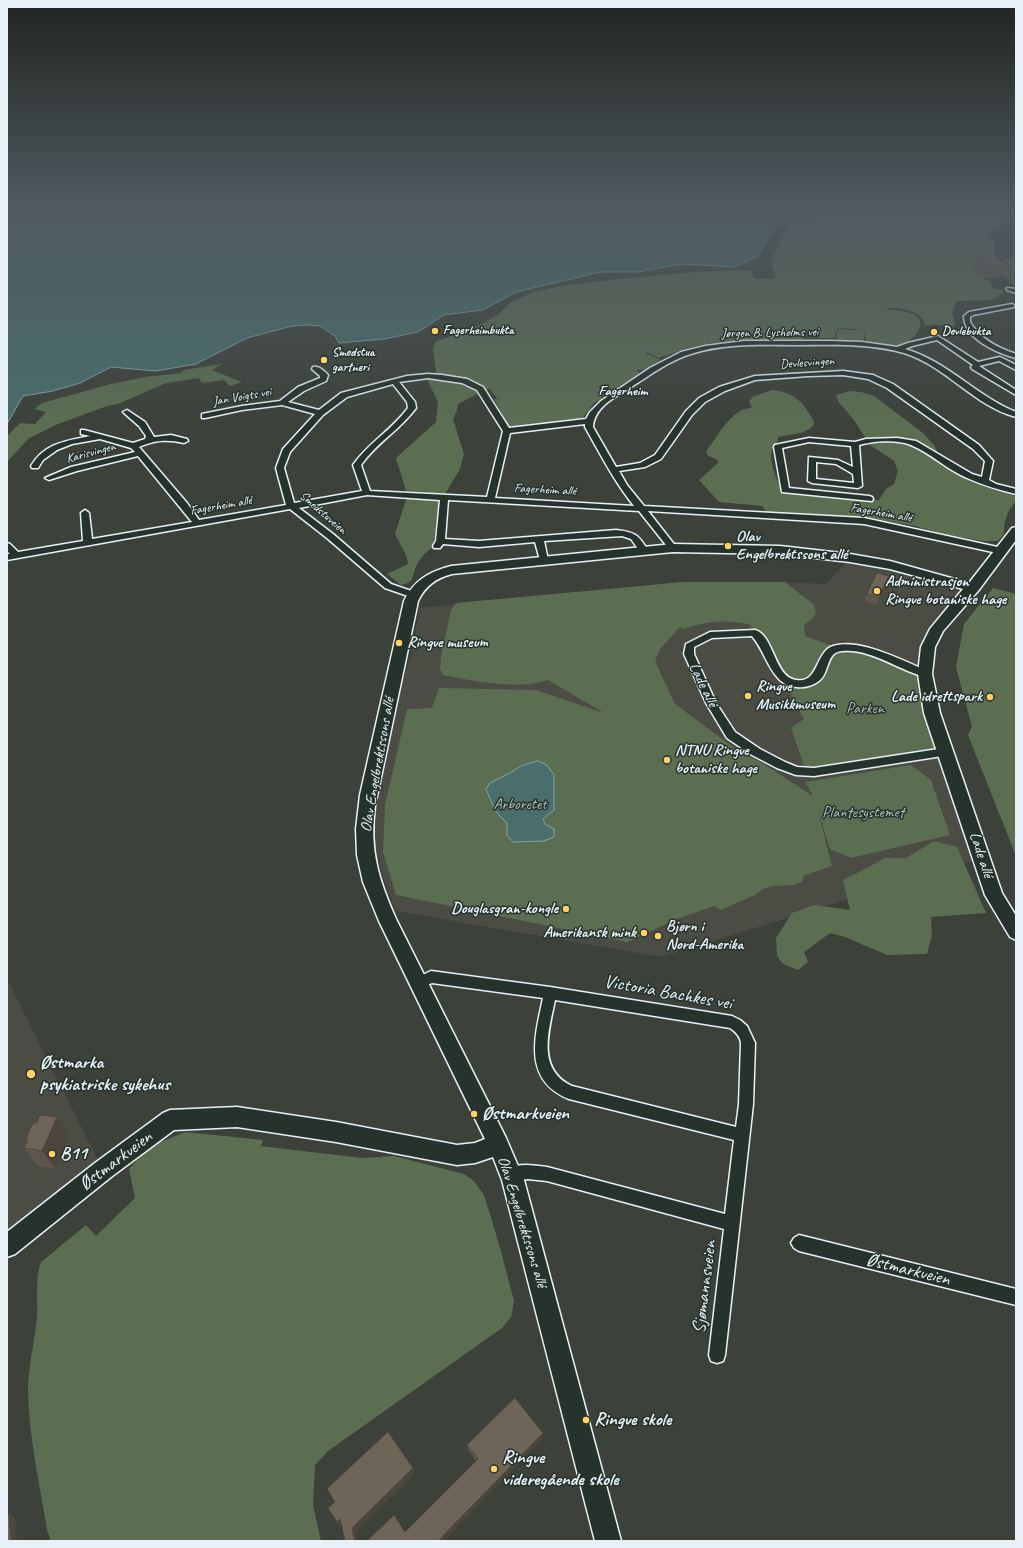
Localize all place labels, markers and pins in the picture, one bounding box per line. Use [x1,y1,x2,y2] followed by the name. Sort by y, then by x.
[443,323,514,339] place label: Fagerheimbukta
[942,324,991,340] place label: Devlebukta
[430,326,440,336] marker: Fagerheimbukta
[929,327,939,337] marker: Devlebukta
[332,345,375,376] place label: Smedstua gartneri
[319,355,329,365] marker: Smedstua gartneri
[736,527,847,565] place label: Olav Engelbrektssons allé
[723,541,733,551] marker: Olav Engelbrektssons allé
[885,572,1006,610] place label: Administrasjon Ringve botaniske hage
[872,586,882,596] marker: Administrasjon Ringve botaniske hage
[407,633,488,653] place label: Ringve museum
[394,638,404,648] marker: Ringve museum
[756,677,835,715] place label: Ringve Musikkmuseum
[891,687,982,707] place label: Lade idrettspark
[743,691,753,701] marker: Ringve Musikkmuseum
[985,692,995,702] marker: Lade idrettspark
[675,741,757,779] place label: NTNU Ringve botaniske hage
[662,755,672,765] marker: NTNU Ringve botaniske hage
[451,899,558,919] place label: Douglasgran-kongle
[561,904,571,914] marker: Douglasgran-kongle
[666,917,743,955] place label: Bjørn i Nord-Amerika
[543,923,636,943] place label: Amerikansk mink
[639,928,649,938] marker: Amerikansk mink
[653,931,663,941] marker: Bjørn i Nord-Amerika
[40,1052,170,1096] place label: Østmarka psykiatriske sykehus
[25,1068,37,1080] marker: Østmarka psykiatriske sykehus
[482,1103,569,1125] place label: Østmarkveien
[469,1109,479,1119] marker: Østmarkveien
[60,1143,87,1165] place label: B11
[47,1149,57,1159] marker: B11
[594,1409,671,1431] place label: Ringve skole
[581,1415,591,1425] marker: Ringve skole
[502,1447,619,1491] place label: Ringve videregående skole
[489,1464,499,1474] marker: Ringve videregående skole

